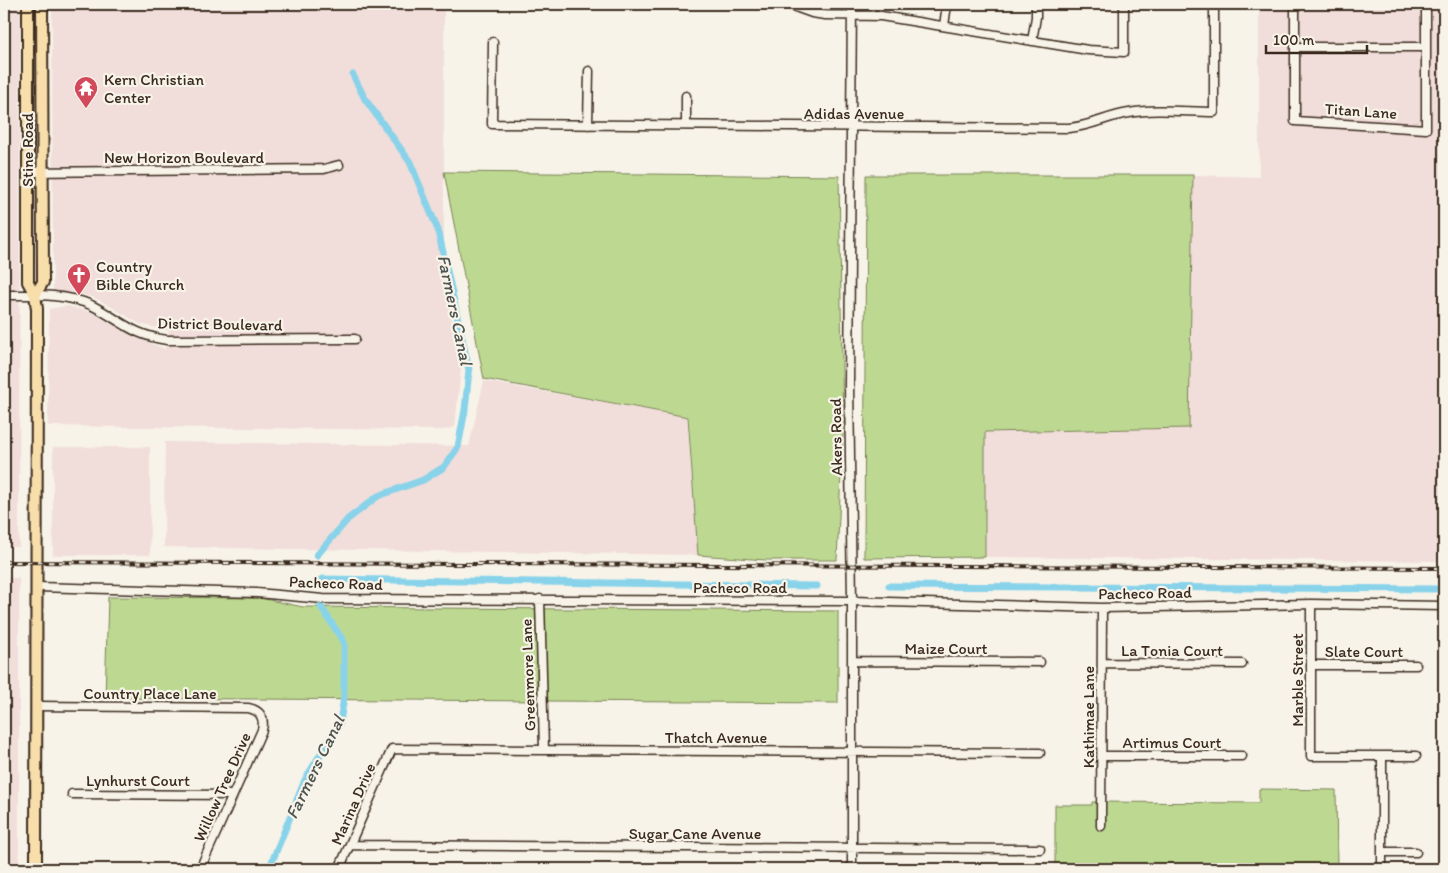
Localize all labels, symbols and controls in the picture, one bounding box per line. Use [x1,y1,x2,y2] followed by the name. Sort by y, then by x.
[1266,22,1367,54] scale bar
[1273,31,1315,49] text: 100 m
[104,70,204,107] place label: Kern Christian Center
[73,75,99,109] temple icon: Kern Christian Center
[1324,99,1398,123] street label: Titan Lane
[804,104,904,123] street label: Adidas Avenue
[18,113,37,187] street label: Stine Road
[104,148,265,167] street label: New Horizon Boulevard
[433,253,478,369] water label: Farmers Canal
[96,257,185,294] place label: Country Bible Church
[66,262,92,296] church icon: Country Bible Church
[157,313,283,335] street label: District Boulevard
[826,398,846,476] street label: Akers Road
[289,572,383,594] street label: Pacheco Road
[693,578,787,597] street label: Pacheco Road
[1098,583,1192,603] street label: Pacheco Road
[517,618,539,732] street label: Greenmore Lane
[1288,633,1307,727] street label: Marble Street
[904,639,988,658] street label: Maize Court
[1121,641,1223,660] street label: La Tonia Court
[1325,642,1403,661] street label: Slate Court
[1079,665,1098,768] street label: Kathimae Lane
[83,684,217,703] street label: Country Place Lane
[280,710,350,822] water label: Farmers Canal
[665,728,767,747] street label: Thatch Avenue
[189,729,255,845] street label: Willow Tree Drive
[1123,733,1221,752] street label: Artimus Court
[326,760,380,848] street label: Marina Drive
[86,771,190,790] street label: Lynhurst Court
[629,824,761,843] street label: Sugar Cane Avenue

